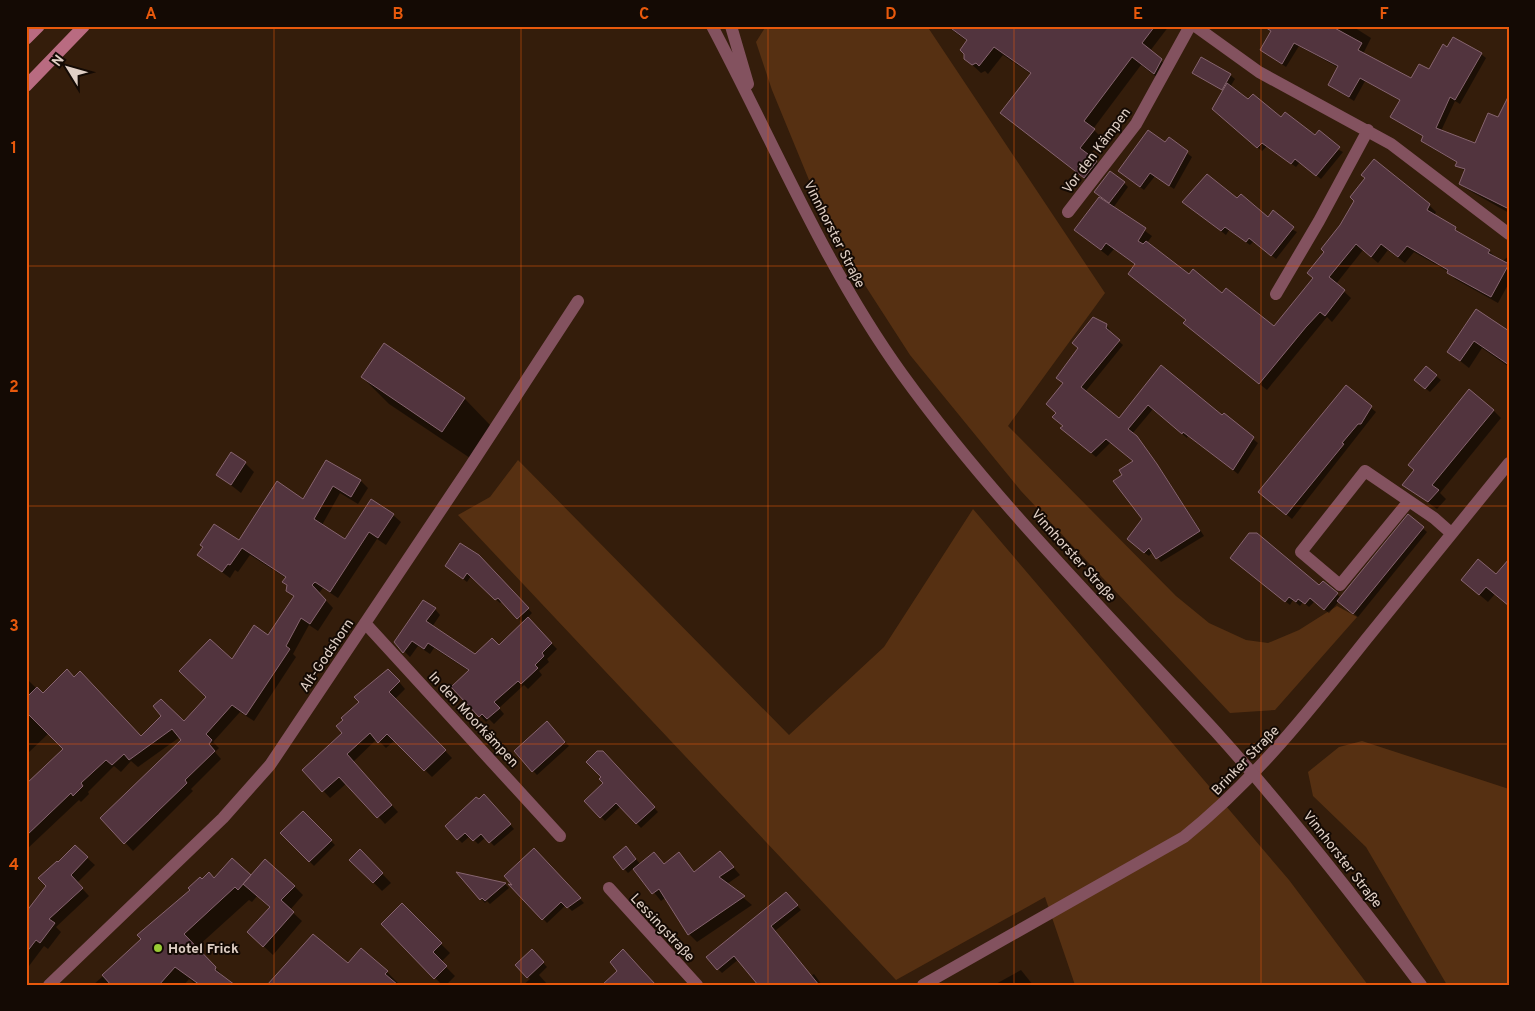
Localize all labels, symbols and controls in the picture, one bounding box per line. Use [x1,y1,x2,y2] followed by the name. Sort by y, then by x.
[145,5,157,25] text: A
[392,5,404,25] text: B
[639,5,649,25] text: C
[885,5,897,25] text: D
[1133,5,1143,25] text: E
[1379,5,1389,25] text: F
[42,42,92,92] north arrow
[49,52,69,70] text: N
[1059,105,1135,197] street label: Vor den Kämpen
[11,139,17,159] text: 1
[799,178,868,291] street label: Vinnhorster Straße
[9,378,19,398] text: 2
[1027,506,1119,606] street label: Vinnhorster Straße
[297,616,358,696] street label: Alt-Godshorn
[9,617,19,637] text: 3
[424,669,522,771] street label: In den Moorkämpen
[1209,723,1284,799] street label: Brinker Straße
[1299,808,1385,912] street label: Vinnhorster Straße
[9,856,19,876] text: 4
[626,890,698,966] street label: Lessingstraße
[168,941,239,958] place label: Hotel Frick
[152,942,164,954] marker: Hotel Frick

